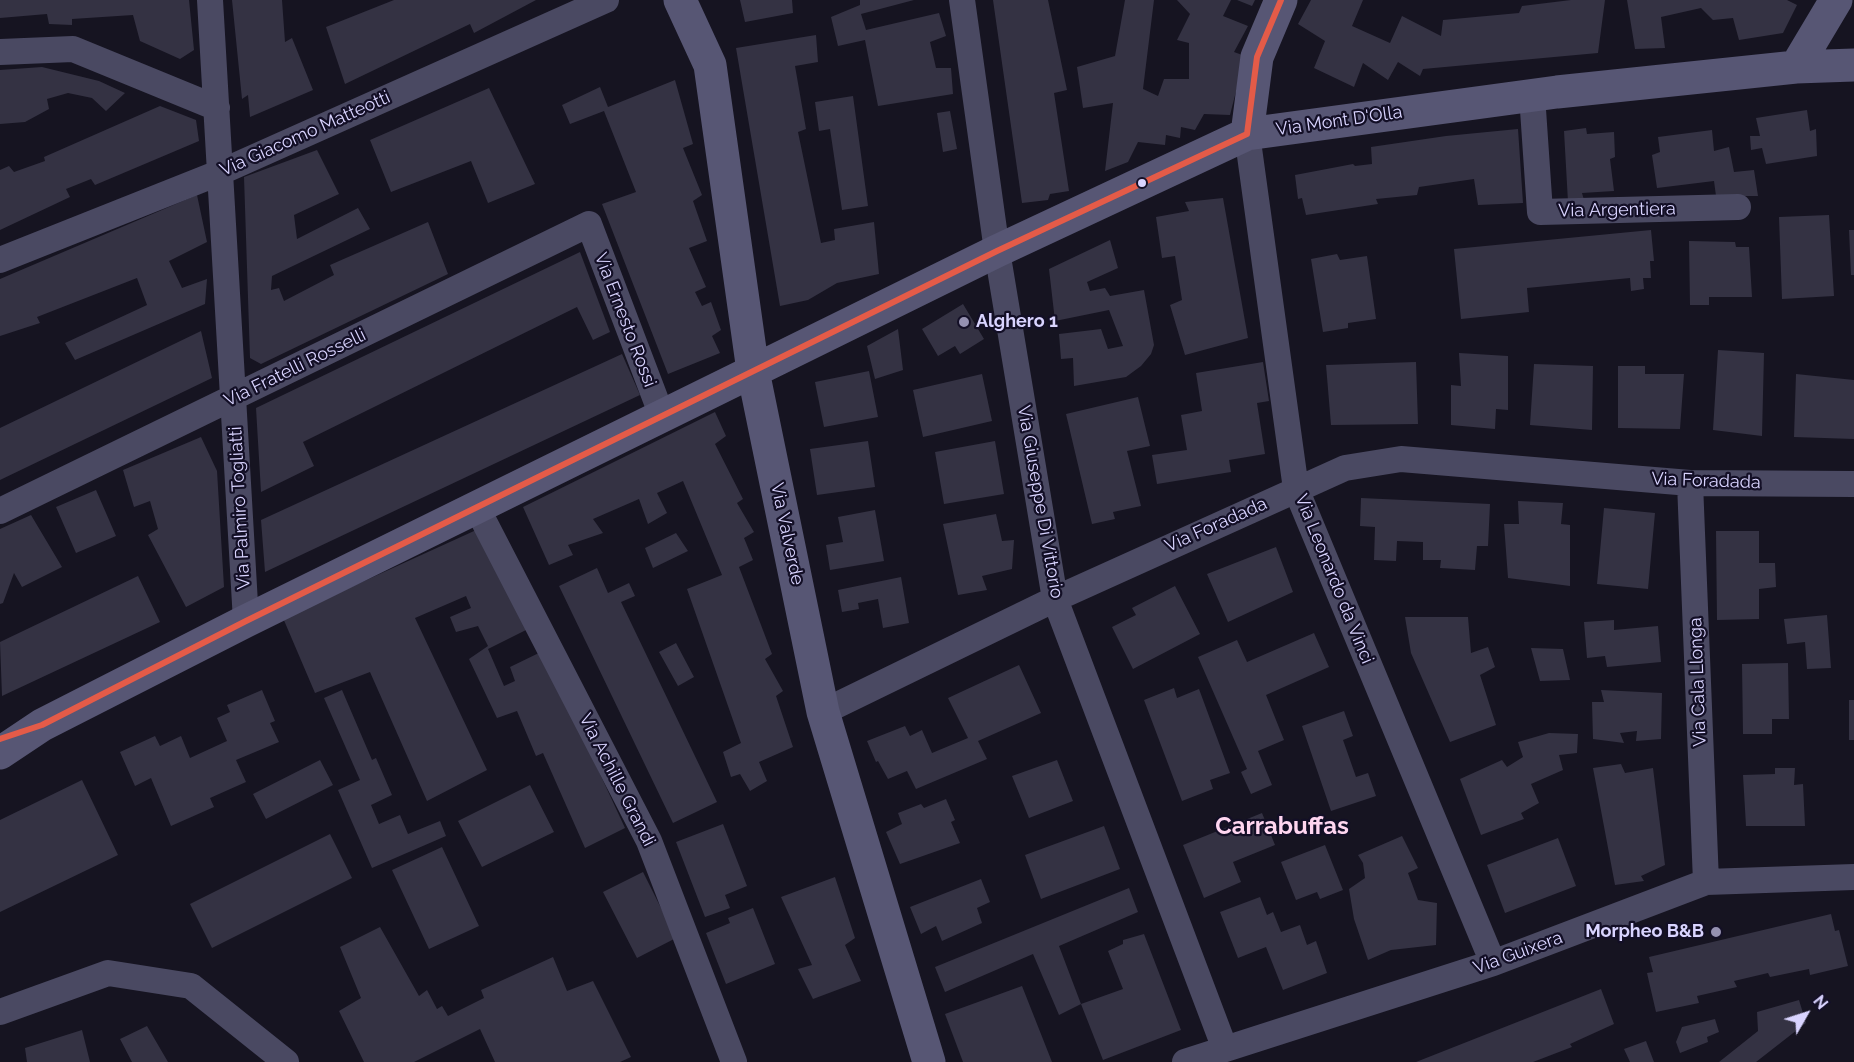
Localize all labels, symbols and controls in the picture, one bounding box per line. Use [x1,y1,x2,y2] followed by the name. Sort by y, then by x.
[217,87,393,181] street label: Via Giacomo Matteotti
[1274,101,1404,141] street label: Via Mont D'Olla
[1136,177,1148,189] unlabelled marker
[1558,198,1676,222] street label: Via Argentiera
[589,250,661,390] street label: Via Ernesto Rossi
[976,311,1058,333] place label: Alghero 1
[957,315,971,329] marker: Alghero 1
[221,324,369,412] street label: Via Fratelli Rosselli
[1012,404,1068,600] street label: Via Giuseppe Di Vittorio
[225,426,255,590] street label: Via Palmiro Togliatti
[1651,468,1761,494] street label: Via Foradada
[766,481,808,587] street label: Via Valverde
[1290,491,1378,667] street label: Via Leonardo da Vinci
[1162,493,1270,557] street label: Via Foradada
[1685,617,1711,747] street label: Via Cala Llonga
[574,710,660,850] street label: Via Achille Grandi
[1215,813,1349,841] district label: Carrabuffas
[1585,921,1704,943] place label: Morpheo B&B
[1709,925,1723,939] marker: Morpheo B&B
[1470,927,1566,979] street label: Via Guixera
[1776,984,1836,1044] north arrow
[1809,992,1832,1013] text: N

